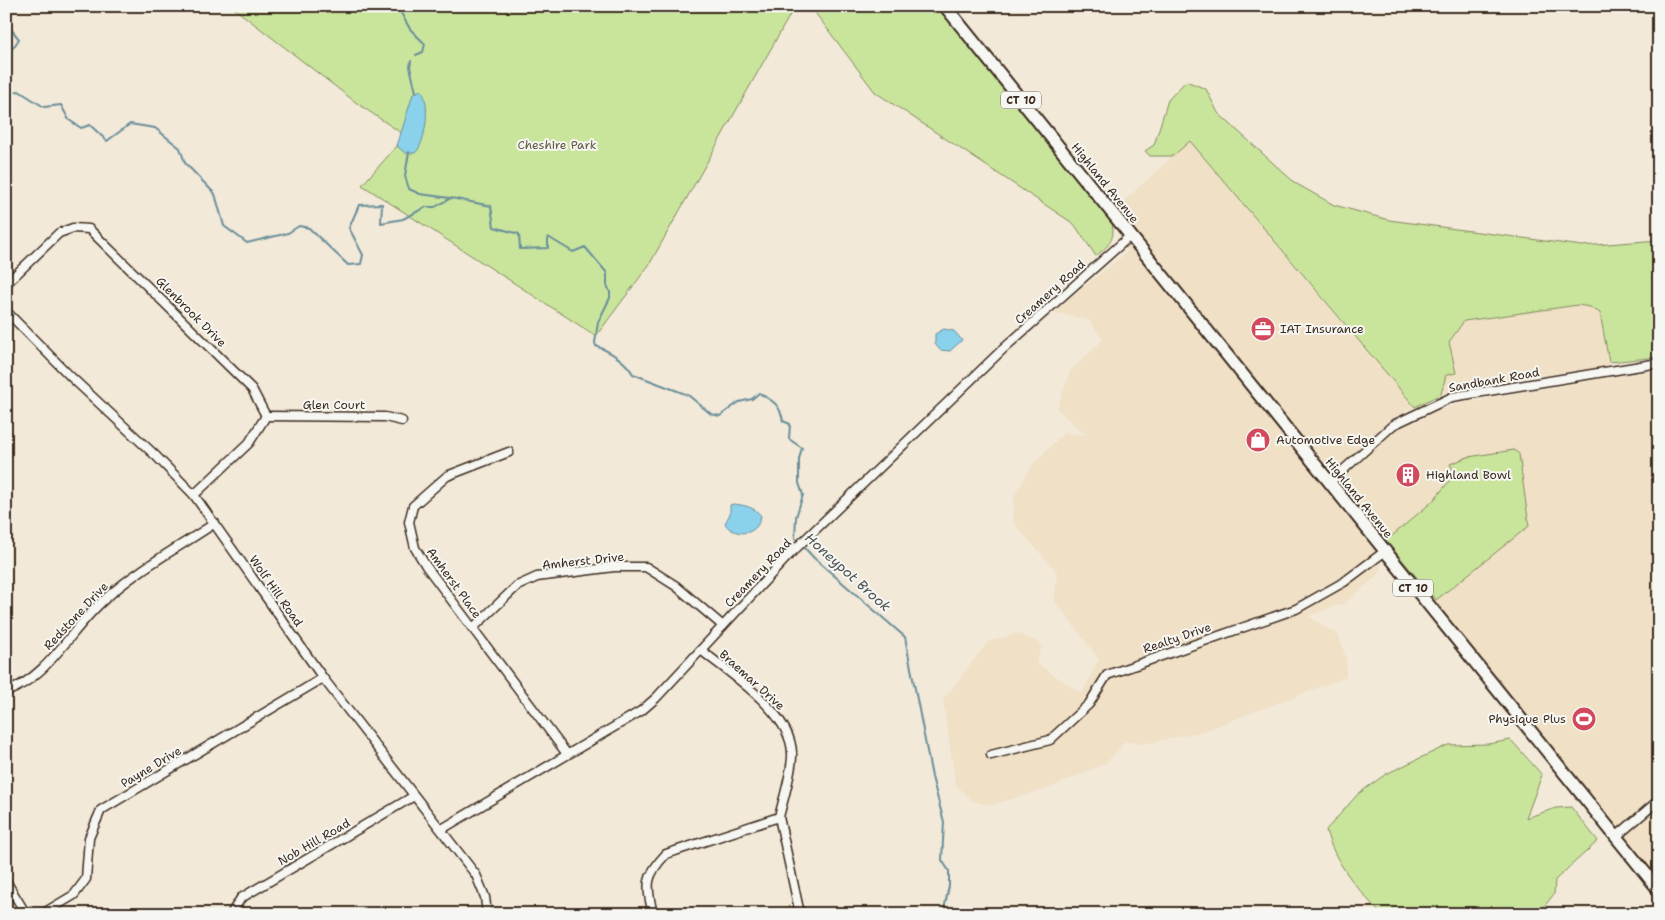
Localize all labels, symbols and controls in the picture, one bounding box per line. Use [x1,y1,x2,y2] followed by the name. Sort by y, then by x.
[1001,92,1041,108] road number: CT 10
[517,137,597,153] park label: Cheshire Park
[1068,140,1142,227] street label: Highland Avenue
[1011,256,1089,328] street label: Creamery Road
[152,273,230,351] street label: Glenbrook Drive
[1250,316,1276,342] office icon: IAT Insurance
[1280,321,1364,337] place label: IAT Insurance
[1447,364,1541,396] street label: Sandbank Road
[303,397,365,413] street label: Glen Court
[1245,427,1271,453] shop icon: Automotive Edge
[1276,432,1375,448] place label: Automotive Edge
[1322,455,1396,542] street label: Highland Avenue
[1395,462,1421,488] building icon: Highland Bowl
[1426,467,1511,483] place label: Highland Bowl
[801,529,895,615] water label: Honeypot Brook
[721,535,795,611] street label: Creamery Road
[423,544,485,622] street label: Amherst Place
[541,549,625,573] street label: Amherst Drive
[245,552,307,630] street label: Wolf Hill Road
[40,578,112,654] street label: Redstone Drive
[1393,580,1433,596] road number: CT 10
[1141,619,1213,657] street label: Realty Drive
[716,646,788,714] street label: Braemar Drive
[1571,706,1597,732] sports icon: Physique Plus
[1488,711,1566,727] place label: Physique Plus
[118,743,184,791] street label: Payne Drive
[275,815,353,869] street label: Nob Hill Road

